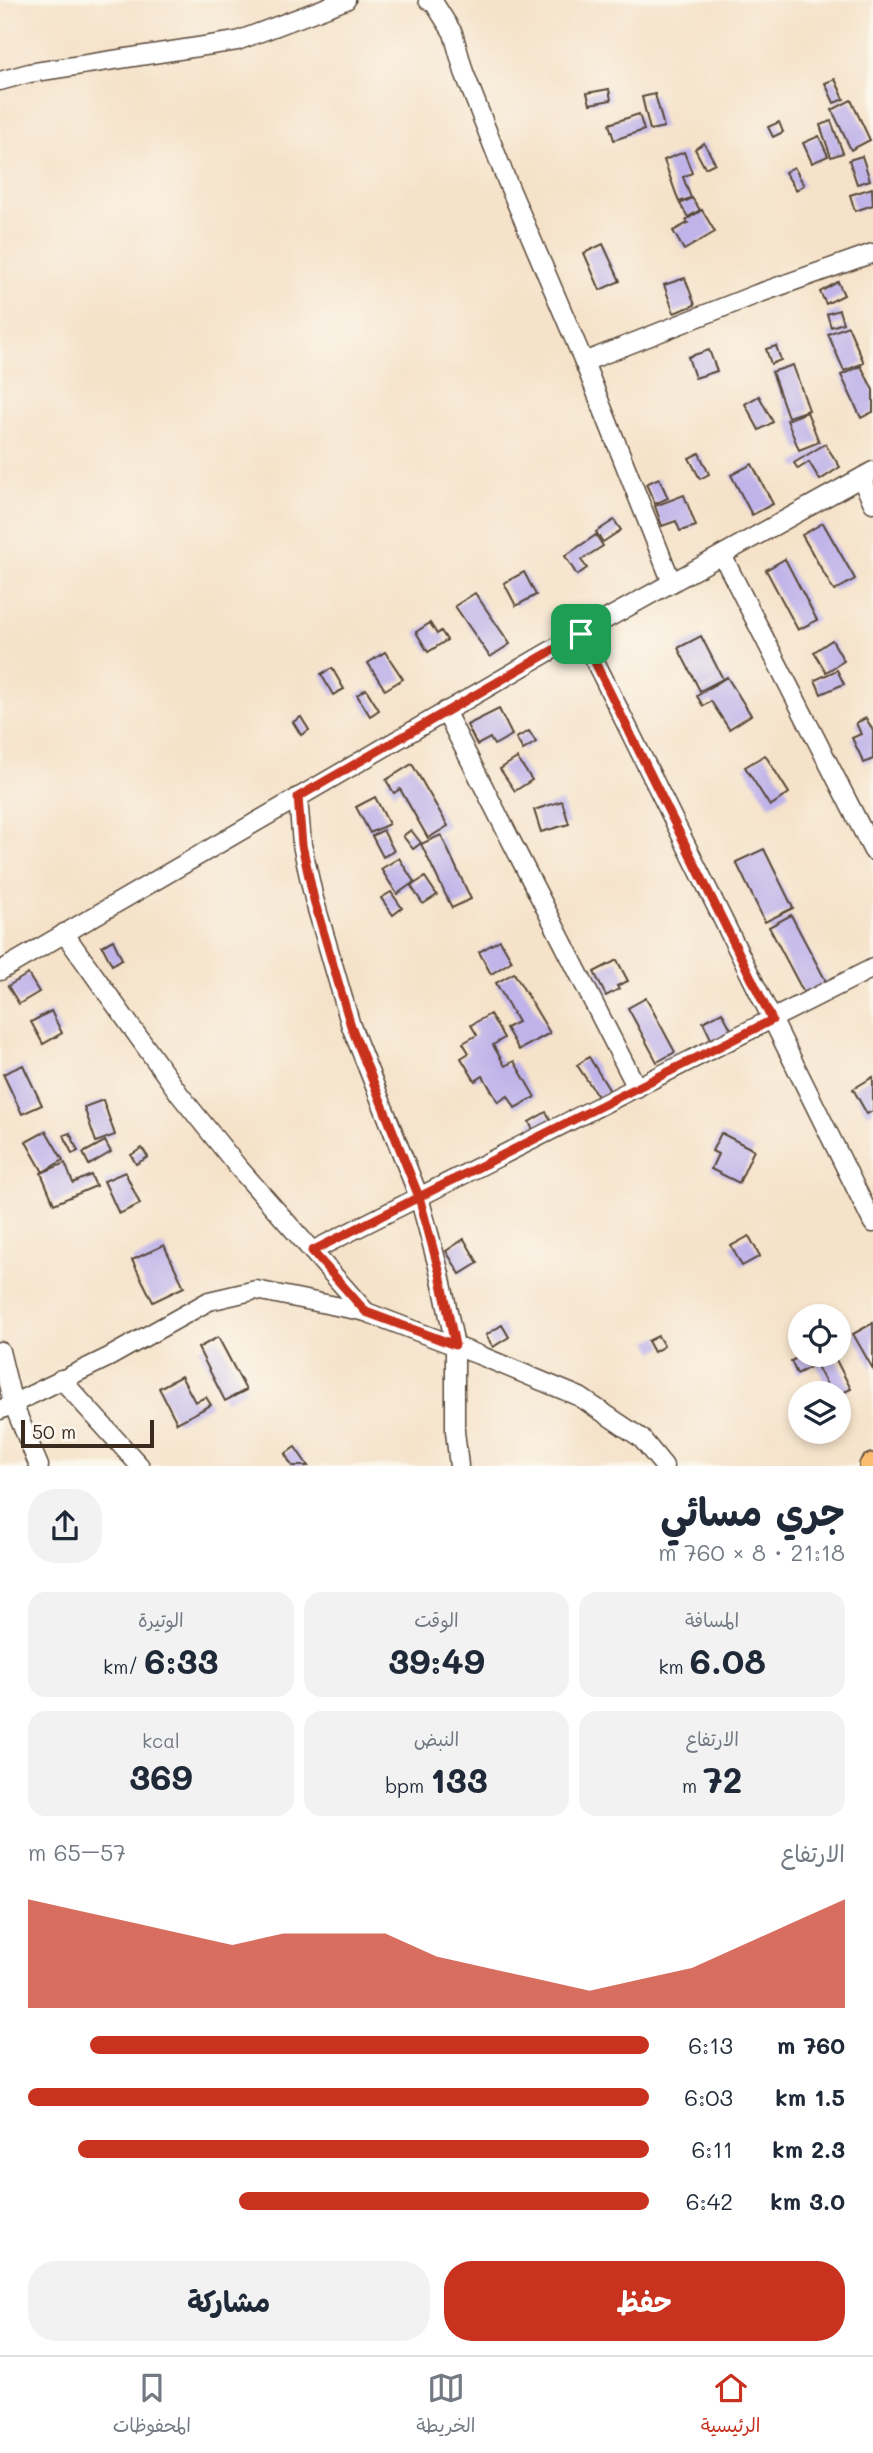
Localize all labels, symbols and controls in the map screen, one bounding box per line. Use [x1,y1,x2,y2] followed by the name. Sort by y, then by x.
[551,604,611,664] pin
[562,615,600,653] icon: arrive
[788,1304,851,1444] map controls
[788,1304,851,1367] button: locate
[788,1381,851,1444] button: layers
[21,1417,154,1449] scale bar
[32,1419,76,1444] text: 50 m
[661,1486,845,1536] text: جري مسائي
[28,1489,102,1563] button: share
[658,1537,845,1567] text: 21:18 · 8 × 760 m
[138,1607,184,1632] text: الوتيرة
[414,1607,459,1632] text: الوقت
[685,1607,739,1632] text: المسافة
[144,1637,219,1683] text: 6:33
[388,1637,485,1683] text: 39:49
[690,1637,766,1683] text: 6.08
[103,1654,144,1679] text: /km
[658,1654,690,1679] text: km
[414,1726,459,1751] text: النبض
[686,1726,739,1751] text: الارتفاع
[142,1728,180,1753] text: kcal
[129,1753,192,1799] text: 369
[430,1756,488,1802] text: 133
[703,1756,742,1802] text: 72
[385,1773,430,1798] text: bpm
[682,1773,703,1798] text: m
[28,1837,126,1867] text: 57–65 m
[781,1838,845,1868] text: الارتفاع
[688,2030,733,2060] text: 6:13
[777,2030,845,2060] text: 760 m
[684,2082,733,2112] text: 6:03
[775,2082,845,2112] text: 1.5 km
[691,2134,733,2164] text: 6:11
[772,2134,845,2164] text: 2.3 km
[686,2186,733,2216] text: 6:42
[770,2186,845,2216] text: 3.0 km
[28,2261,430,2341] button: مشاركة
[444,2261,845,2341] button: حفظ
[113,2369,191,2442] tab: المحفوظات
[416,2369,475,2442] tab: الخريطة
[701,2369,760,2442] tab: الرئيسية

